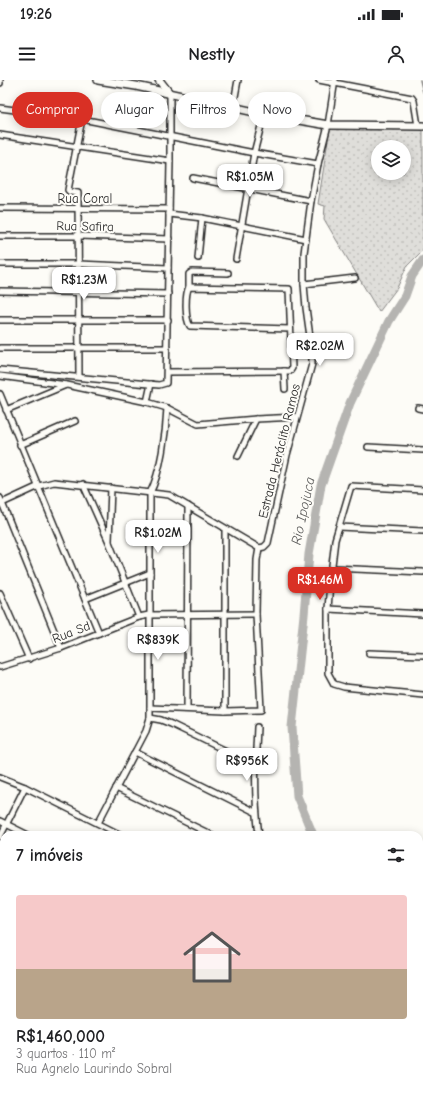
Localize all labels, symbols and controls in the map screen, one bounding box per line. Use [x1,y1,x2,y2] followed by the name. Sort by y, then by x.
[20,5,52,23] text: 19:26
[16,43,38,65] icon: menu
[385,43,407,65] icon: person
[188,44,235,65] text: Nestly
[12,92,93,128] chip: Comprar
[101,92,168,128] chip: Alugar
[176,92,240,128] chip: Filtros
[248,92,306,128] chip: Novo
[371,140,411,180] map controls
[371,140,411,180] button: layers
[213,164,287,198] pin: R$1.05M
[226,169,274,184] text: R$1.05M
[58,191,112,206] street label: Rua Coral
[56,218,114,234] street label: Rua Safira
[47,267,121,301] pin: R$1.23M
[61,272,107,287] text: R$1.23M
[283,333,357,367] pin: R$2.02M
[296,338,344,353] text: R$2.02M
[255,382,303,520] street label: Estrada Heráclito Ramos
[288,476,318,546] water label: Rio Ipojuca
[121,520,195,554] pin: R$1.02M
[134,525,182,540] text: R$1.02M
[283,567,357,601] pin: R$1.46M
[297,572,343,587] text: R$1.46M
[50,618,92,646] street label: Rua Sd
[125,627,191,661] pin: R$839K
[137,632,179,647] text: R$839K
[214,748,280,782] pin: R$956K
[225,753,269,768] text: R$956K
[385,844,407,866] icon: filters
[16,846,83,865] text: 7 imóveis
[176,921,248,993] icon: home
[16,1027,105,1046] text: R$1,460,000
[16,1046,115,1061] text: 3 quartos · 110 m²
[16,1061,172,1076] text: Rua Agnelo Laurindo Sobral

